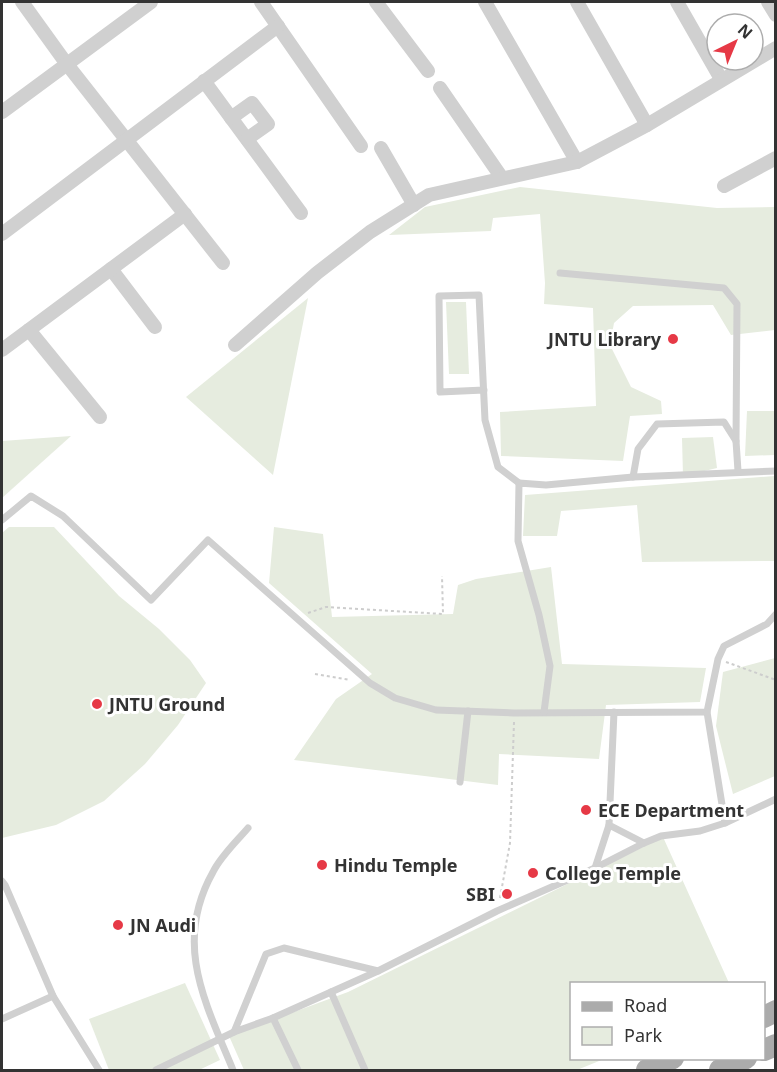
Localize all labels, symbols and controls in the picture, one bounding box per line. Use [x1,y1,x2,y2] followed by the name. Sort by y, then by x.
[705,12,765,72] north arrow
[733,19,757,44] text: N
[546,327,662,351] place label: JNTU Library
[666,332,680,346] marker: JNTU Library
[107,692,225,716] place label: JNTU Ground
[90,697,104,711] marker: JNTU Ground
[598,798,744,822] place label: ECE Department
[579,803,593,817] marker: ECE Department
[334,853,458,877] place label: Hindu Temple
[315,858,329,872] marker: Hindu Temple
[545,861,681,885] place label: College Temple
[526,866,540,880] marker: College Temple
[466,882,495,906] place label: SBI
[500,887,514,901] marker: SBI
[128,913,196,937] place label: JN Audi
[111,918,125,932] marker: JN Audi
[570,982,765,1060] legend
[624,993,667,1017] text: Road
[624,1023,662,1047] text: Park

